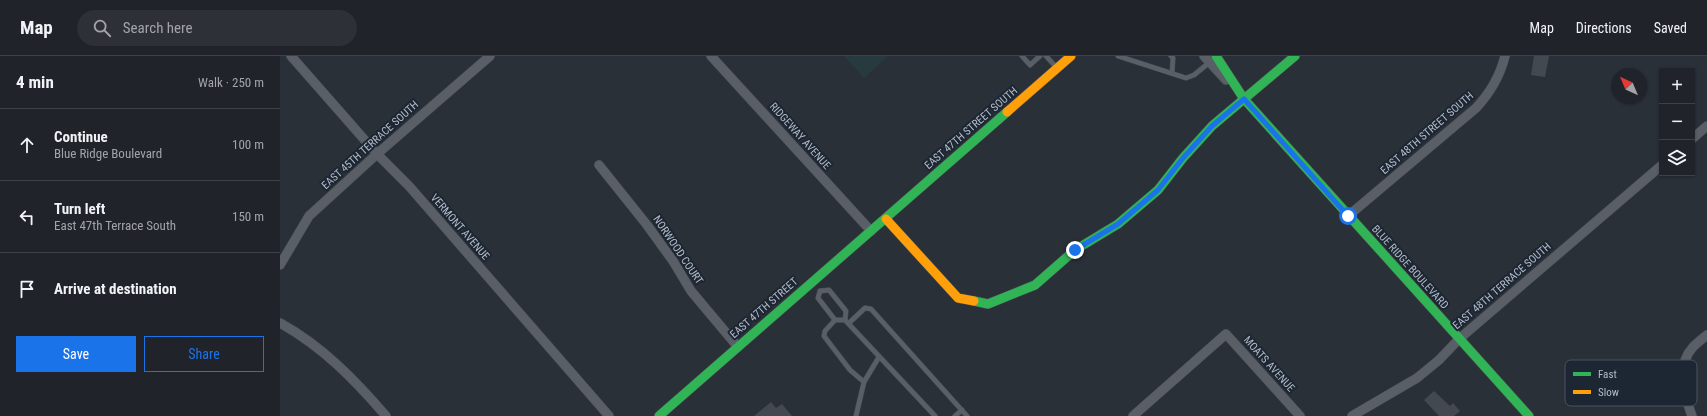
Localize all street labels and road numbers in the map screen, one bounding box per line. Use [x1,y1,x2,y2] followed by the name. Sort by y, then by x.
[922,84,1020,172] street label: EAST 47TH STREET SOUTH
[1378,89,1476,177] street label: EAST 48TH STREET SOUTH
[319,98,421,192] street label: EAST 45TH TERRACE SOUTH
[767,100,834,172] street label: RIDGEWAY AVENUE
[428,191,492,263] street label: VERMONT AVENUE
[650,213,706,287] street label: NORWOOD COURT
[1369,222,1451,312] street label: BLUE RIDGE BOULEVARD
[1450,240,1554,332] street label: EAST 48TH TERRACE SOUTH
[727,275,801,341] street label: EAST 47TH STREET
[1241,334,1298,395] street label: MOATS AVENUE

